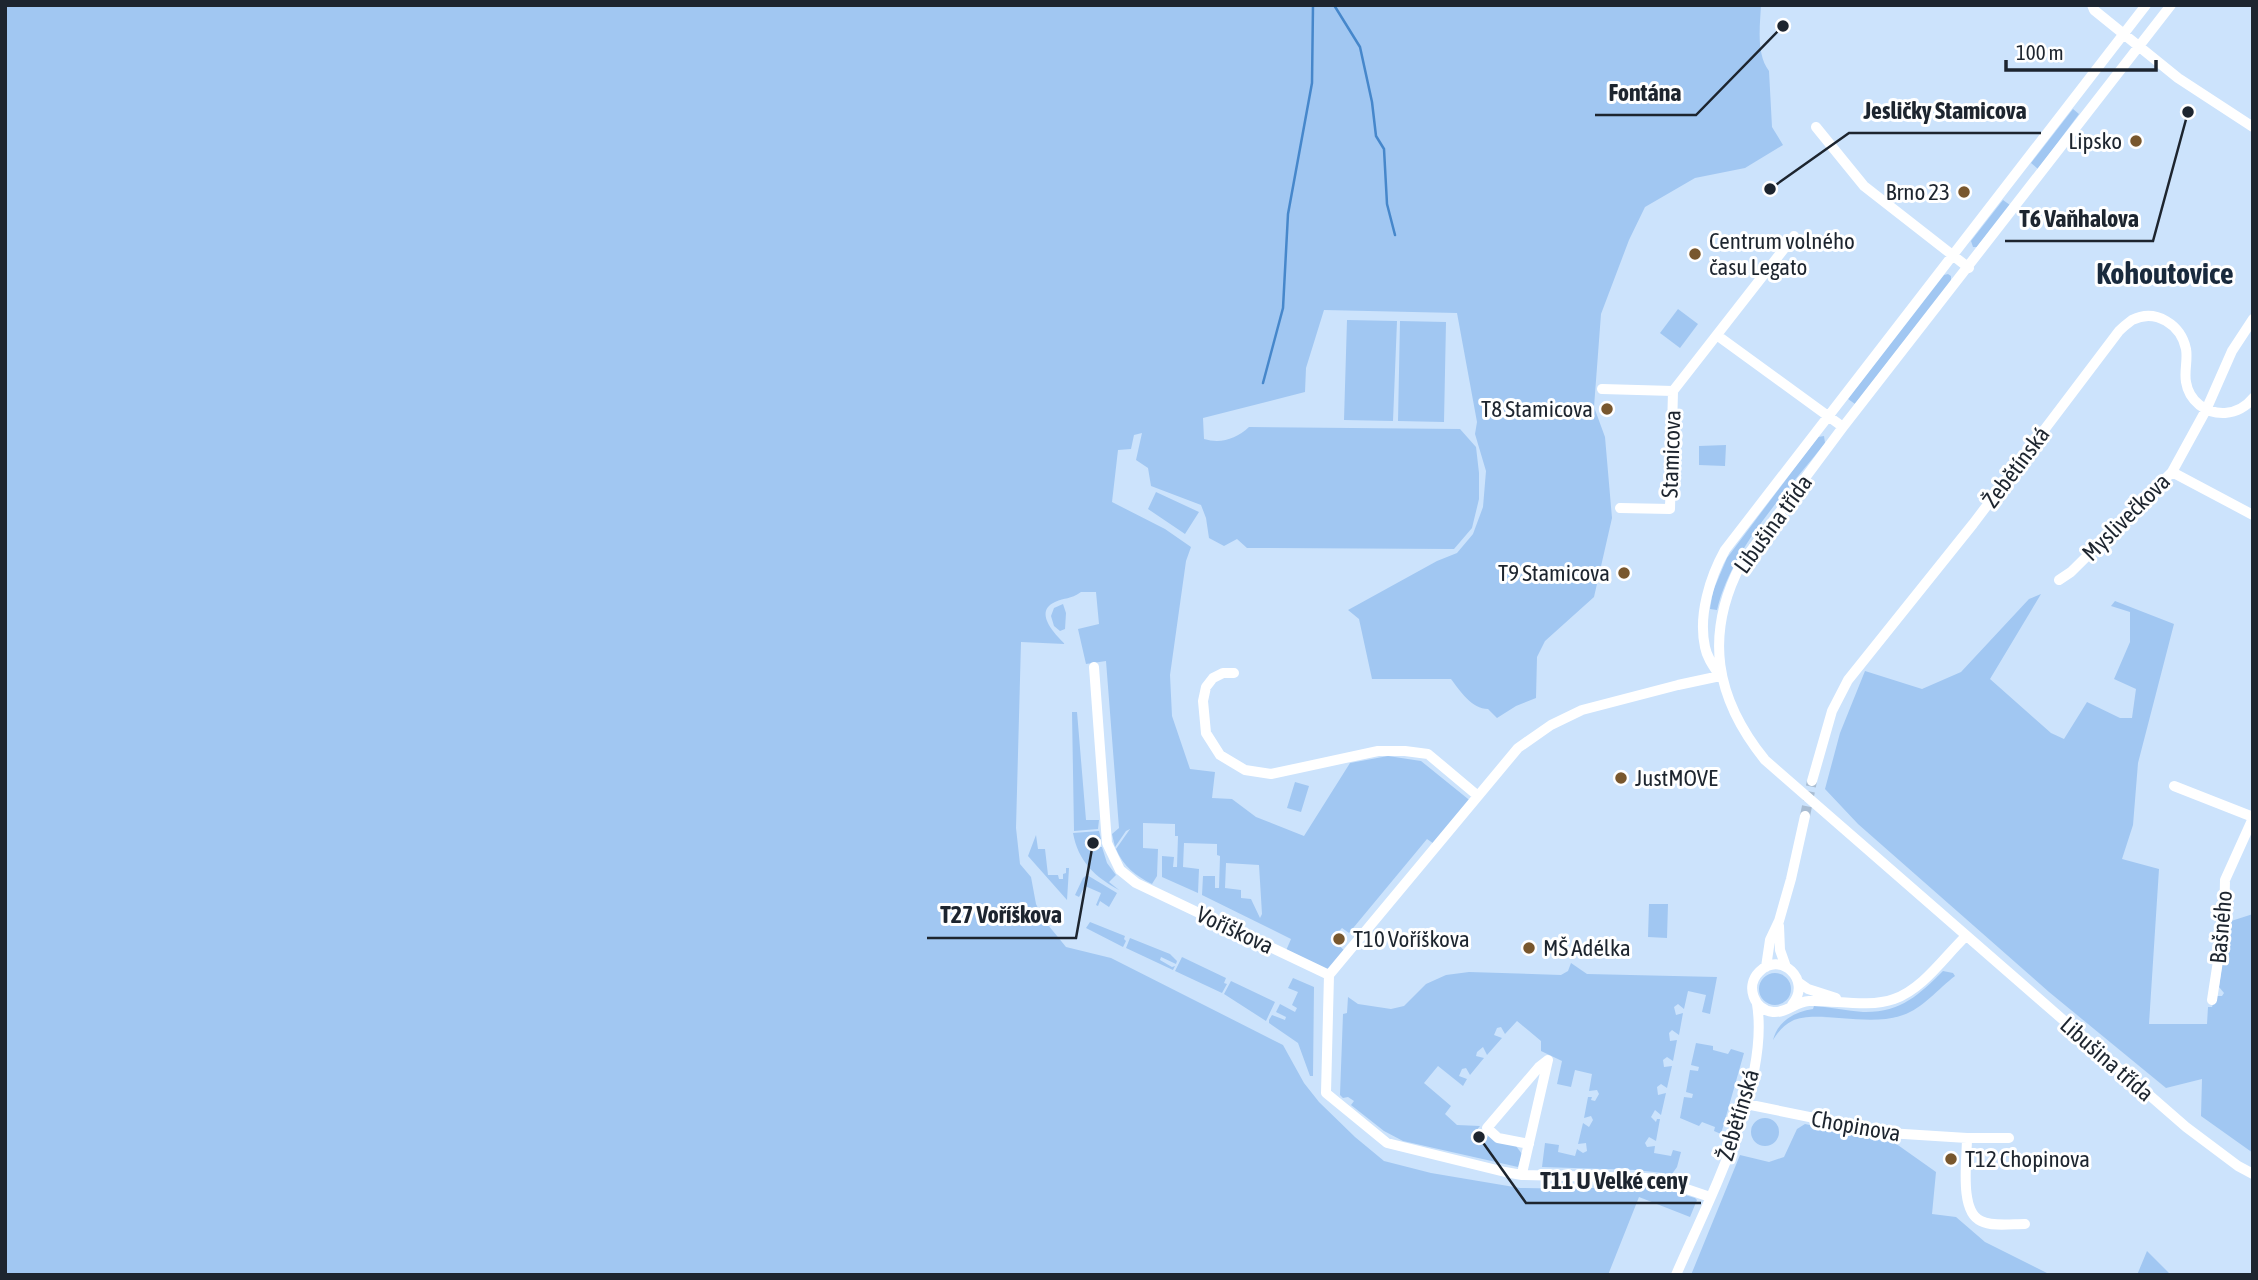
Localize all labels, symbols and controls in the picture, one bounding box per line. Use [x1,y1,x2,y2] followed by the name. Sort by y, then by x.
[2006,28,2156,72] scale bar
[2016,40,2064,64] text: 100 m
[1595,70,1696,115] callout: Fontána
[1609,79,1681,106] text: Fontána
[1849,88,2041,133] callout: Jesličky Stamicova
[1862,97,2027,124] text: Jesličky Stamicova
[2068,128,2122,154] place label: Lipsko
[2128,133,2144,149] marker: Lipsko
[1886,179,1950,205] place label: Brno 23
[1956,184,1972,200] marker: Brno 23
[2005,196,2153,241] callout: T6 Vaňhalova
[2019,205,2139,232] text: T6 Vaňhalova
[1709,228,1855,280] place label: Centrum volného času Legato
[1687,246,1703,262] marker: Centrum volného času Legato
[2096,256,2234,290] district label: Kohoutovice
[1481,396,1593,422] place label: T8 Stamicova
[1599,401,1615,417] marker: T8 Stamicova
[1656,410,1686,498] street label: Stamicova
[1977,422,2055,512] street label: Žebětínská
[2077,468,2175,566] street label: Myslivečkova
[1729,470,1817,578] street label: Libušina třída
[1498,560,1610,586] place label: T9 Stamicova
[1616,565,1632,581] marker: T9 Stamicova
[1635,765,1718,791] place label: JustMOVE
[1613,770,1629,786] marker: JustMOVE
[2205,889,2237,965] street label: Bašného
[927,893,1076,938] callout: T27 Voříškova
[940,901,1062,928] text: T27 Voříškova
[1192,901,1278,959] street label: Voříškova
[1353,926,1470,952] place label: T10 Voříškova
[1331,931,1347,947] marker: T10 Voříškova
[1543,935,1631,961] place label: MŠ Adélka
[1521,940,1537,956] marker: MŠ Adélka
[2055,1011,2159,1107] street label: Libušina třída
[1712,1066,1764,1164] street label: Žebětínská
[1809,1105,1903,1147] street label: Chopinova
[1965,1146,2090,1172] place label: T12 Chopinova
[1943,1151,1959,1167] marker: T12 Chopinova
[1526,1158,1701,1203] callout: T11 U Velké ceny
[1540,1167,1688,1194] text: T11 U Velké ceny

